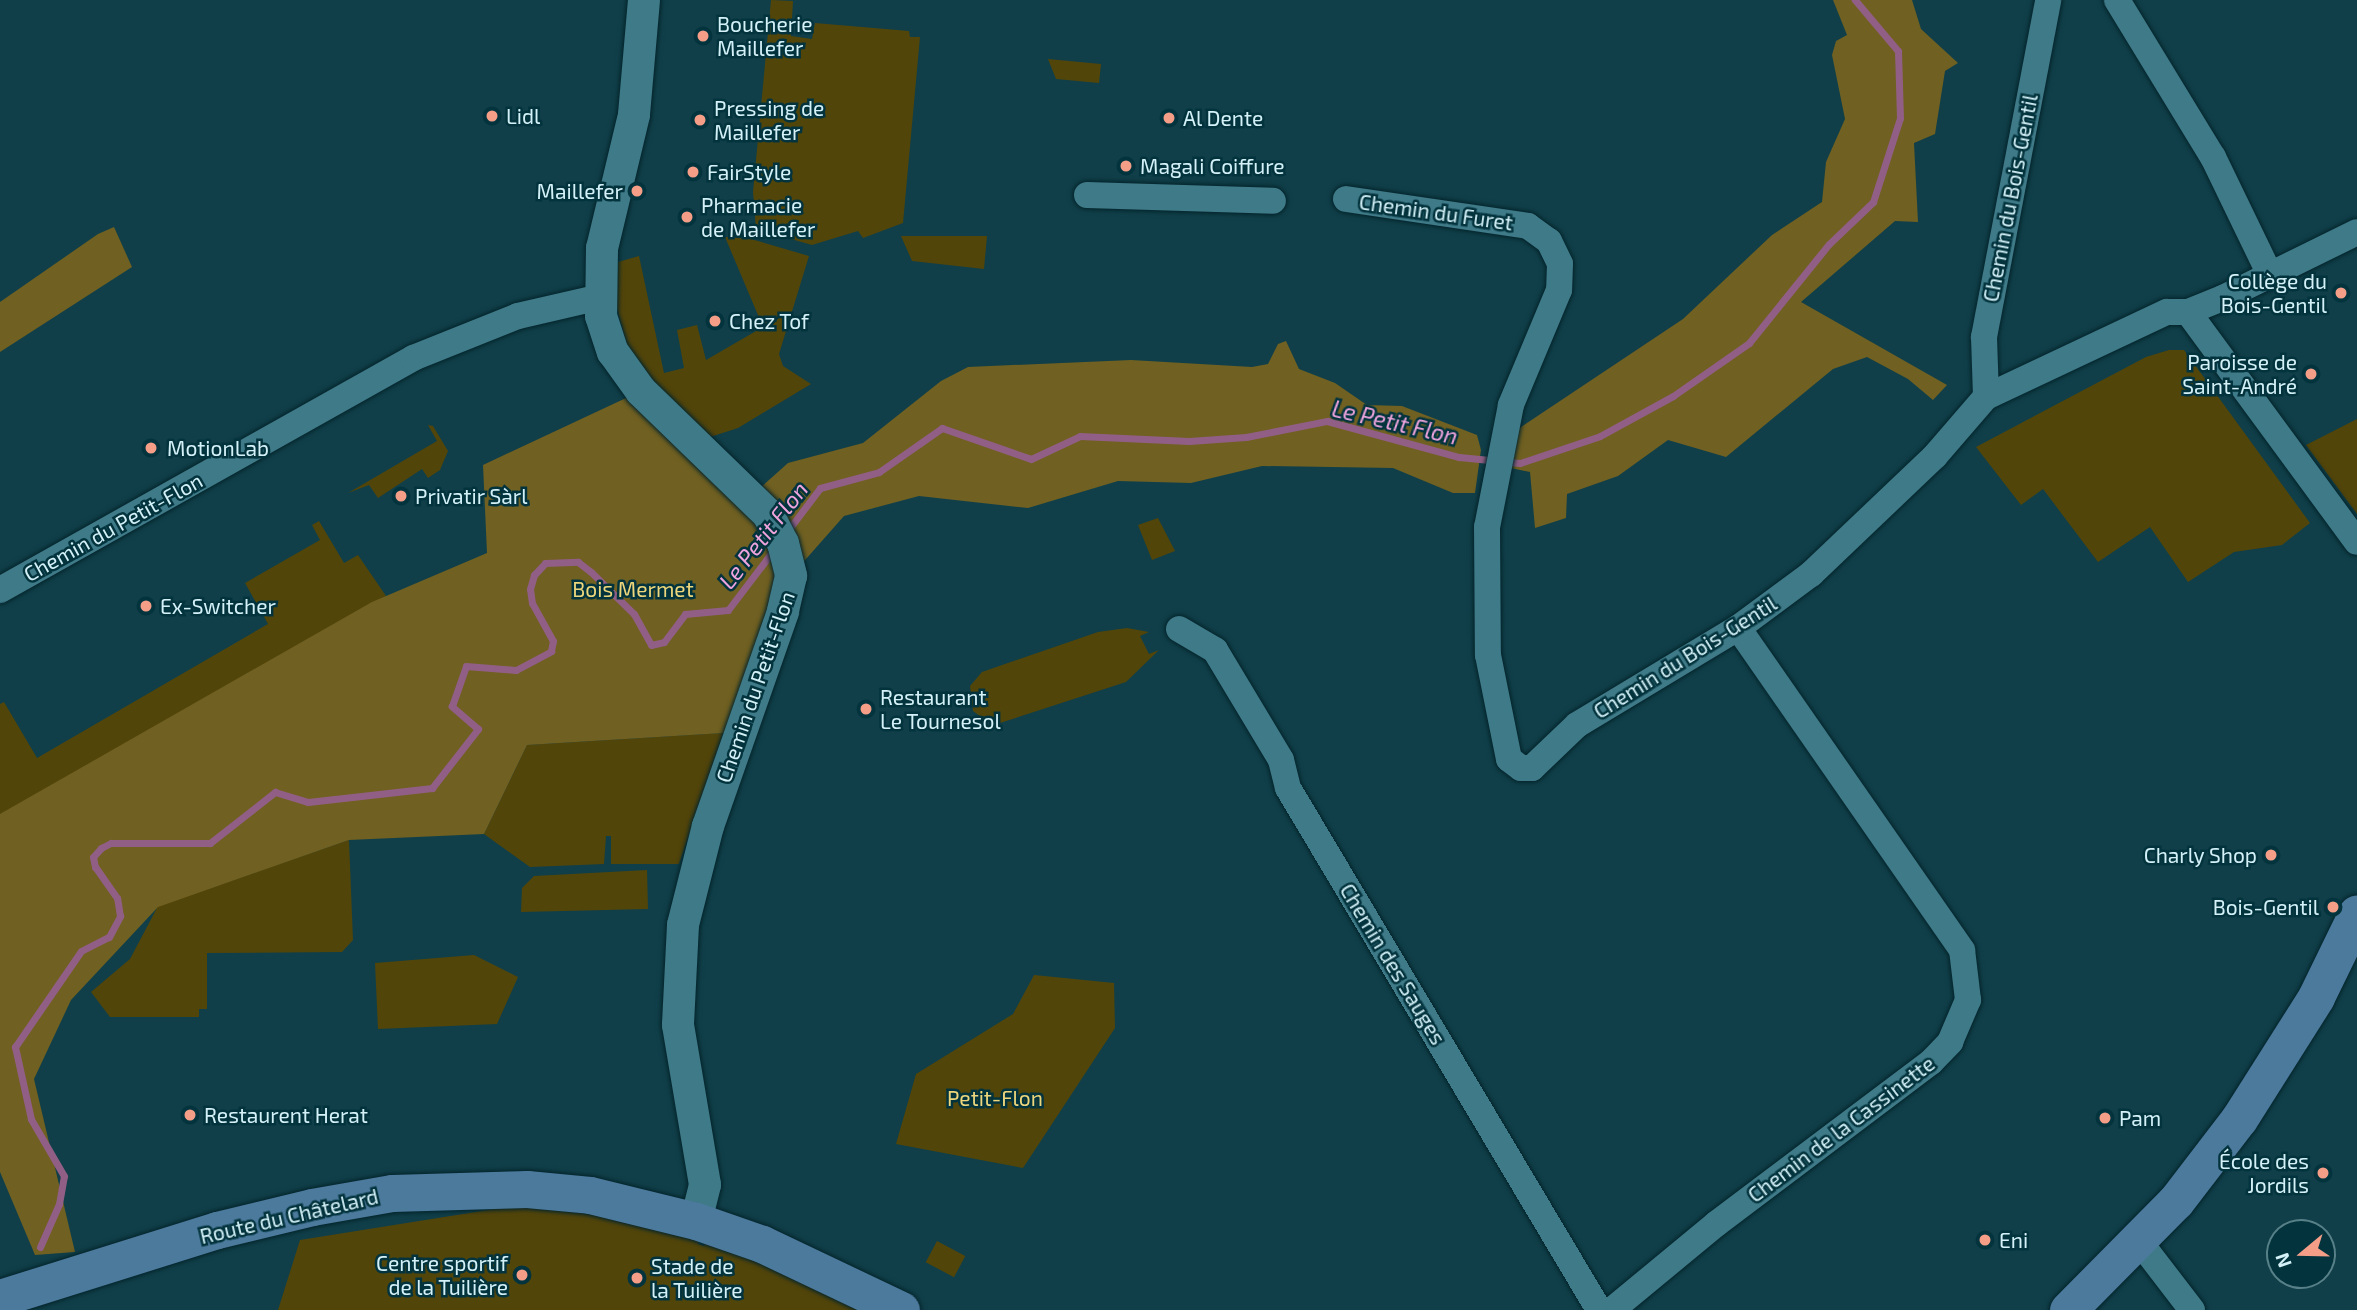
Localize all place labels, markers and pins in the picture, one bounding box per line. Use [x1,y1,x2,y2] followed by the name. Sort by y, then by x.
[717,11,813,61] place label: Boucherie Maillefer
[695,28,711,44] marker: Boucherie Maillefer
[714,95,824,145] place label: Pressing de Maillefer
[506,103,540,129] place label: Lidl
[1183,105,1264,131] place label: Al Dente
[484,108,500,124] marker: Lidl
[1161,110,1177,126] marker: Al Dente
[692,112,708,128] marker: Pressing de Maillefer
[1140,153,1285,179] place label: Magali Coiffure
[1118,158,1134,174] marker: Magali Coiffure
[707,159,791,185] place label: FairStyle
[685,164,701,180] marker: FairStyle
[537,178,623,204] place label: Maillefer
[629,183,645,199] marker: Maillefer
[701,192,815,242] place label: Pharmacie de Maillefer
[679,209,695,225] marker: Pharmacie de Maillefer
[2221,268,2327,318] place label: Collège du Bois-Gentil
[2333,285,2349,301] marker: Collège du Bois-Gentil
[729,308,810,334] place label: Chez Tof
[707,313,723,329] marker: Chez Tof
[2182,349,2297,399] place label: Paroisse de Saint-André
[2303,366,2319,382] marker: Paroisse de Saint-André
[167,435,269,461] place label: MotionLab
[141,438,161,458] marker: MotionLab
[415,483,528,509] place label: Privatir Sàrl
[393,488,409,504] marker: Privatir Sàrl
[160,593,276,619] place label: Ex-Switcher
[138,598,154,614] marker: Ex-Switcher
[880,684,1001,734] place label: Restaurant Le Tournesol
[858,701,874,717] marker: Restaurant Le Tournesol
[2143,842,2257,868] place label: Charly Shop
[2263,847,2279,863] marker: Charly Shop
[2213,894,2319,920] place label: Bois-Gentil
[2325,899,2341,915] marker: Bois-Gentil
[204,1102,368,1128] place label: Restaurent Herat
[2119,1105,2161,1131] place label: Pam
[182,1107,198,1123] marker: Restaurent Herat
[2097,1110,2113,1126] marker: Pam
[2219,1148,2309,1198] place label: École des Jordils
[2315,1165,2331,1181] marker: École des Jordils
[1999,1227,2028,1253] place label: Eni
[1977,1232,1993,1248] marker: Eni
[376,1250,508,1300] place label: Centre sportif de la Tuilière
[651,1253,743,1303] place label: Stade de la Tuilière
[514,1267,530,1283] marker: Centre sportif de la Tuilière
[629,1270,645,1286] marker: Stade de la Tuilière

